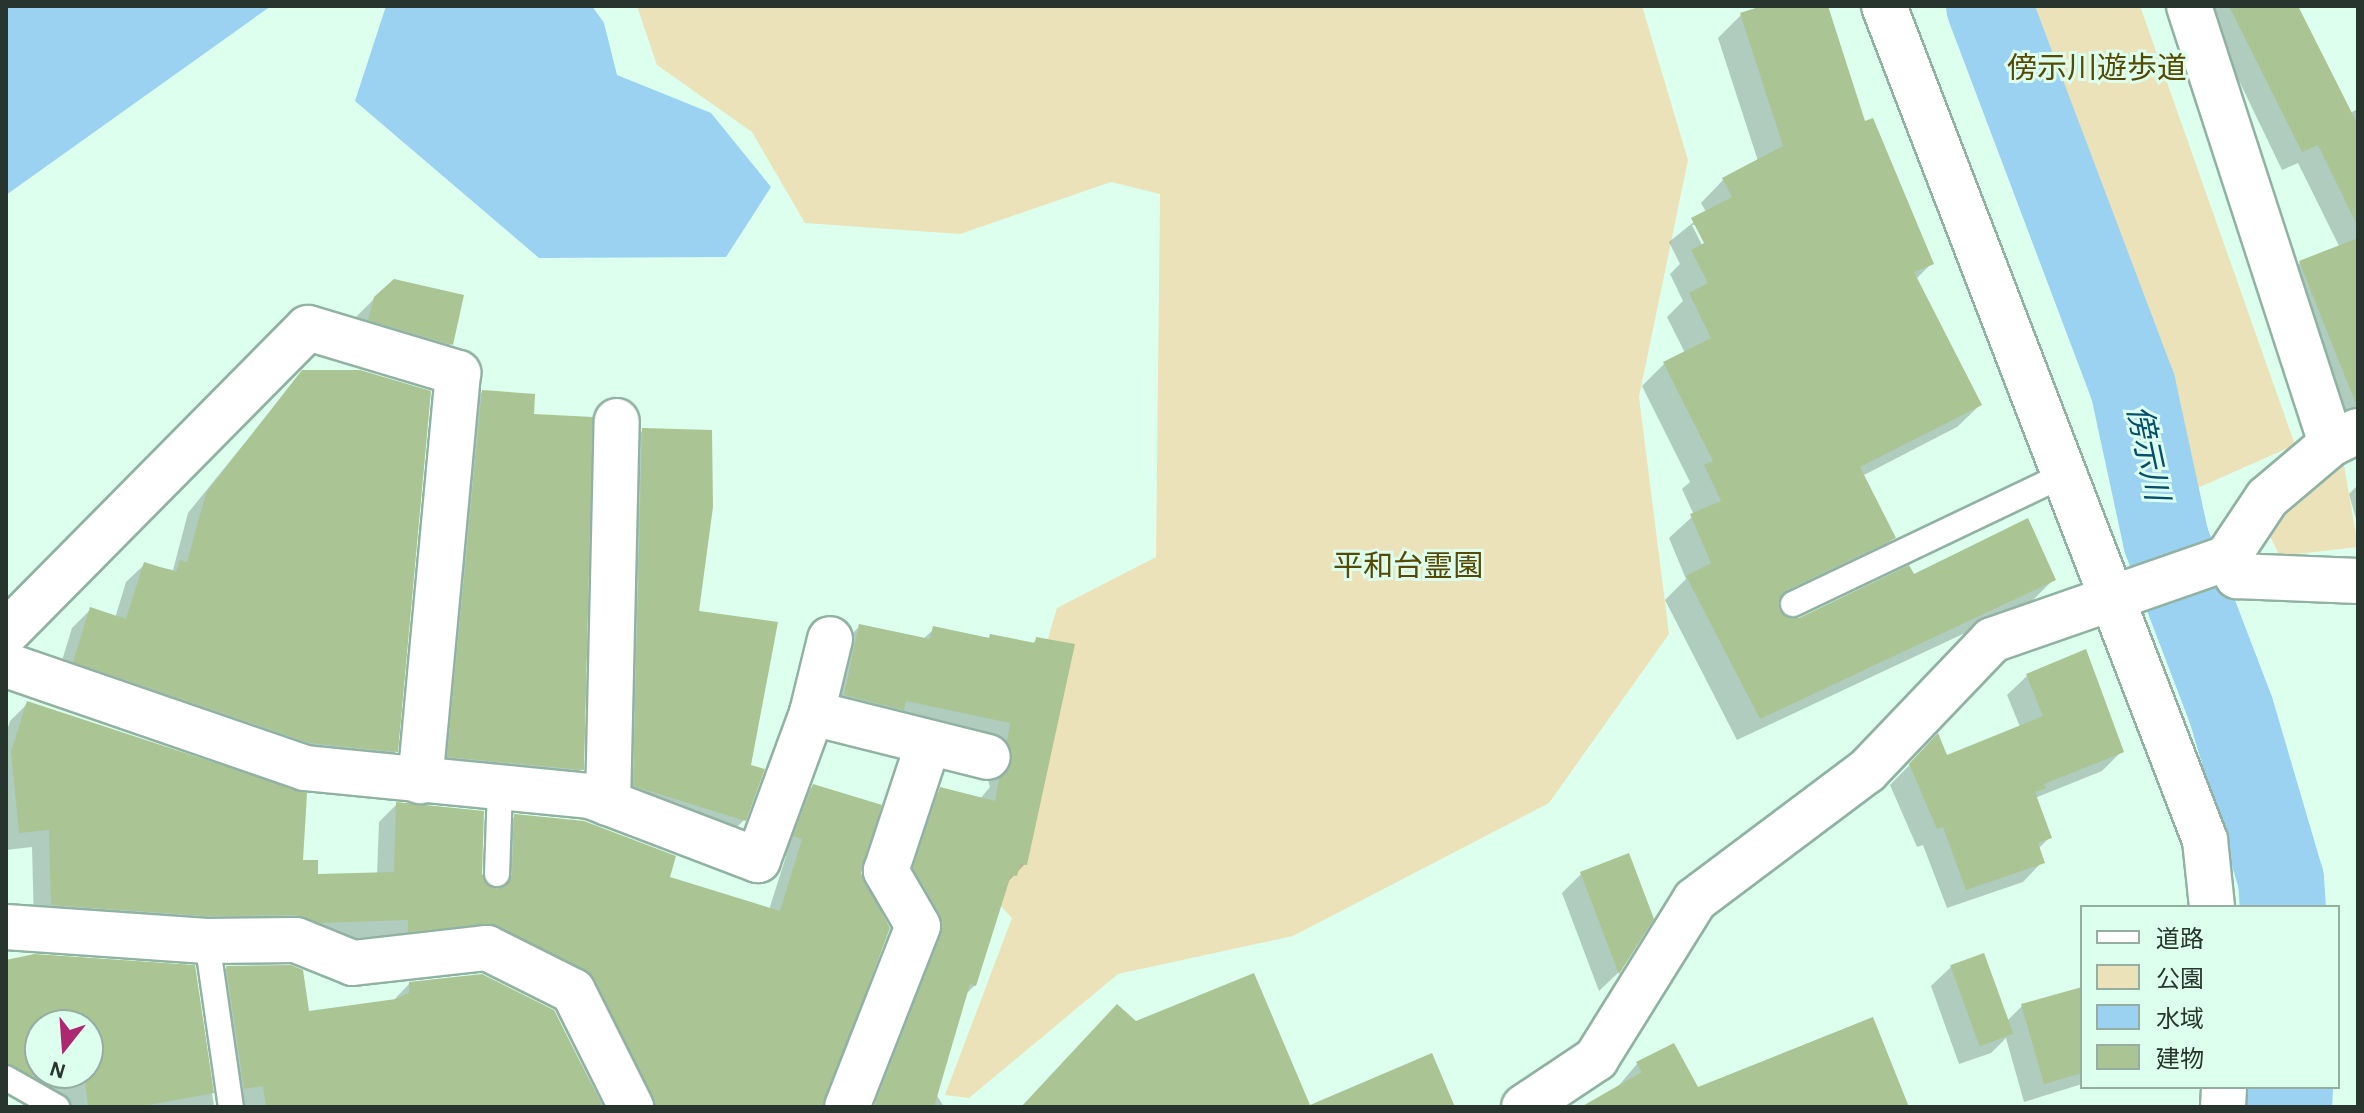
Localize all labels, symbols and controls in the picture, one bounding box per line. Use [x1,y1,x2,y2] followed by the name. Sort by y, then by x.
[2007,51,2187,87] park label: 傍示川遊歩道
[2118,402,2176,504] water label: 傍示川
[1333,549,1483,585] park label: 平和台霊園
[2080,905,2340,1089] legend
[2156,928,2204,952] text: 道路
[2156,968,2204,992] text: 公園
[2156,1008,2204,1032] text: 水域
[24,1009,104,1089] north arrow
[2156,1048,2204,1072] text: 建物
[47,1057,68,1083] text: N

